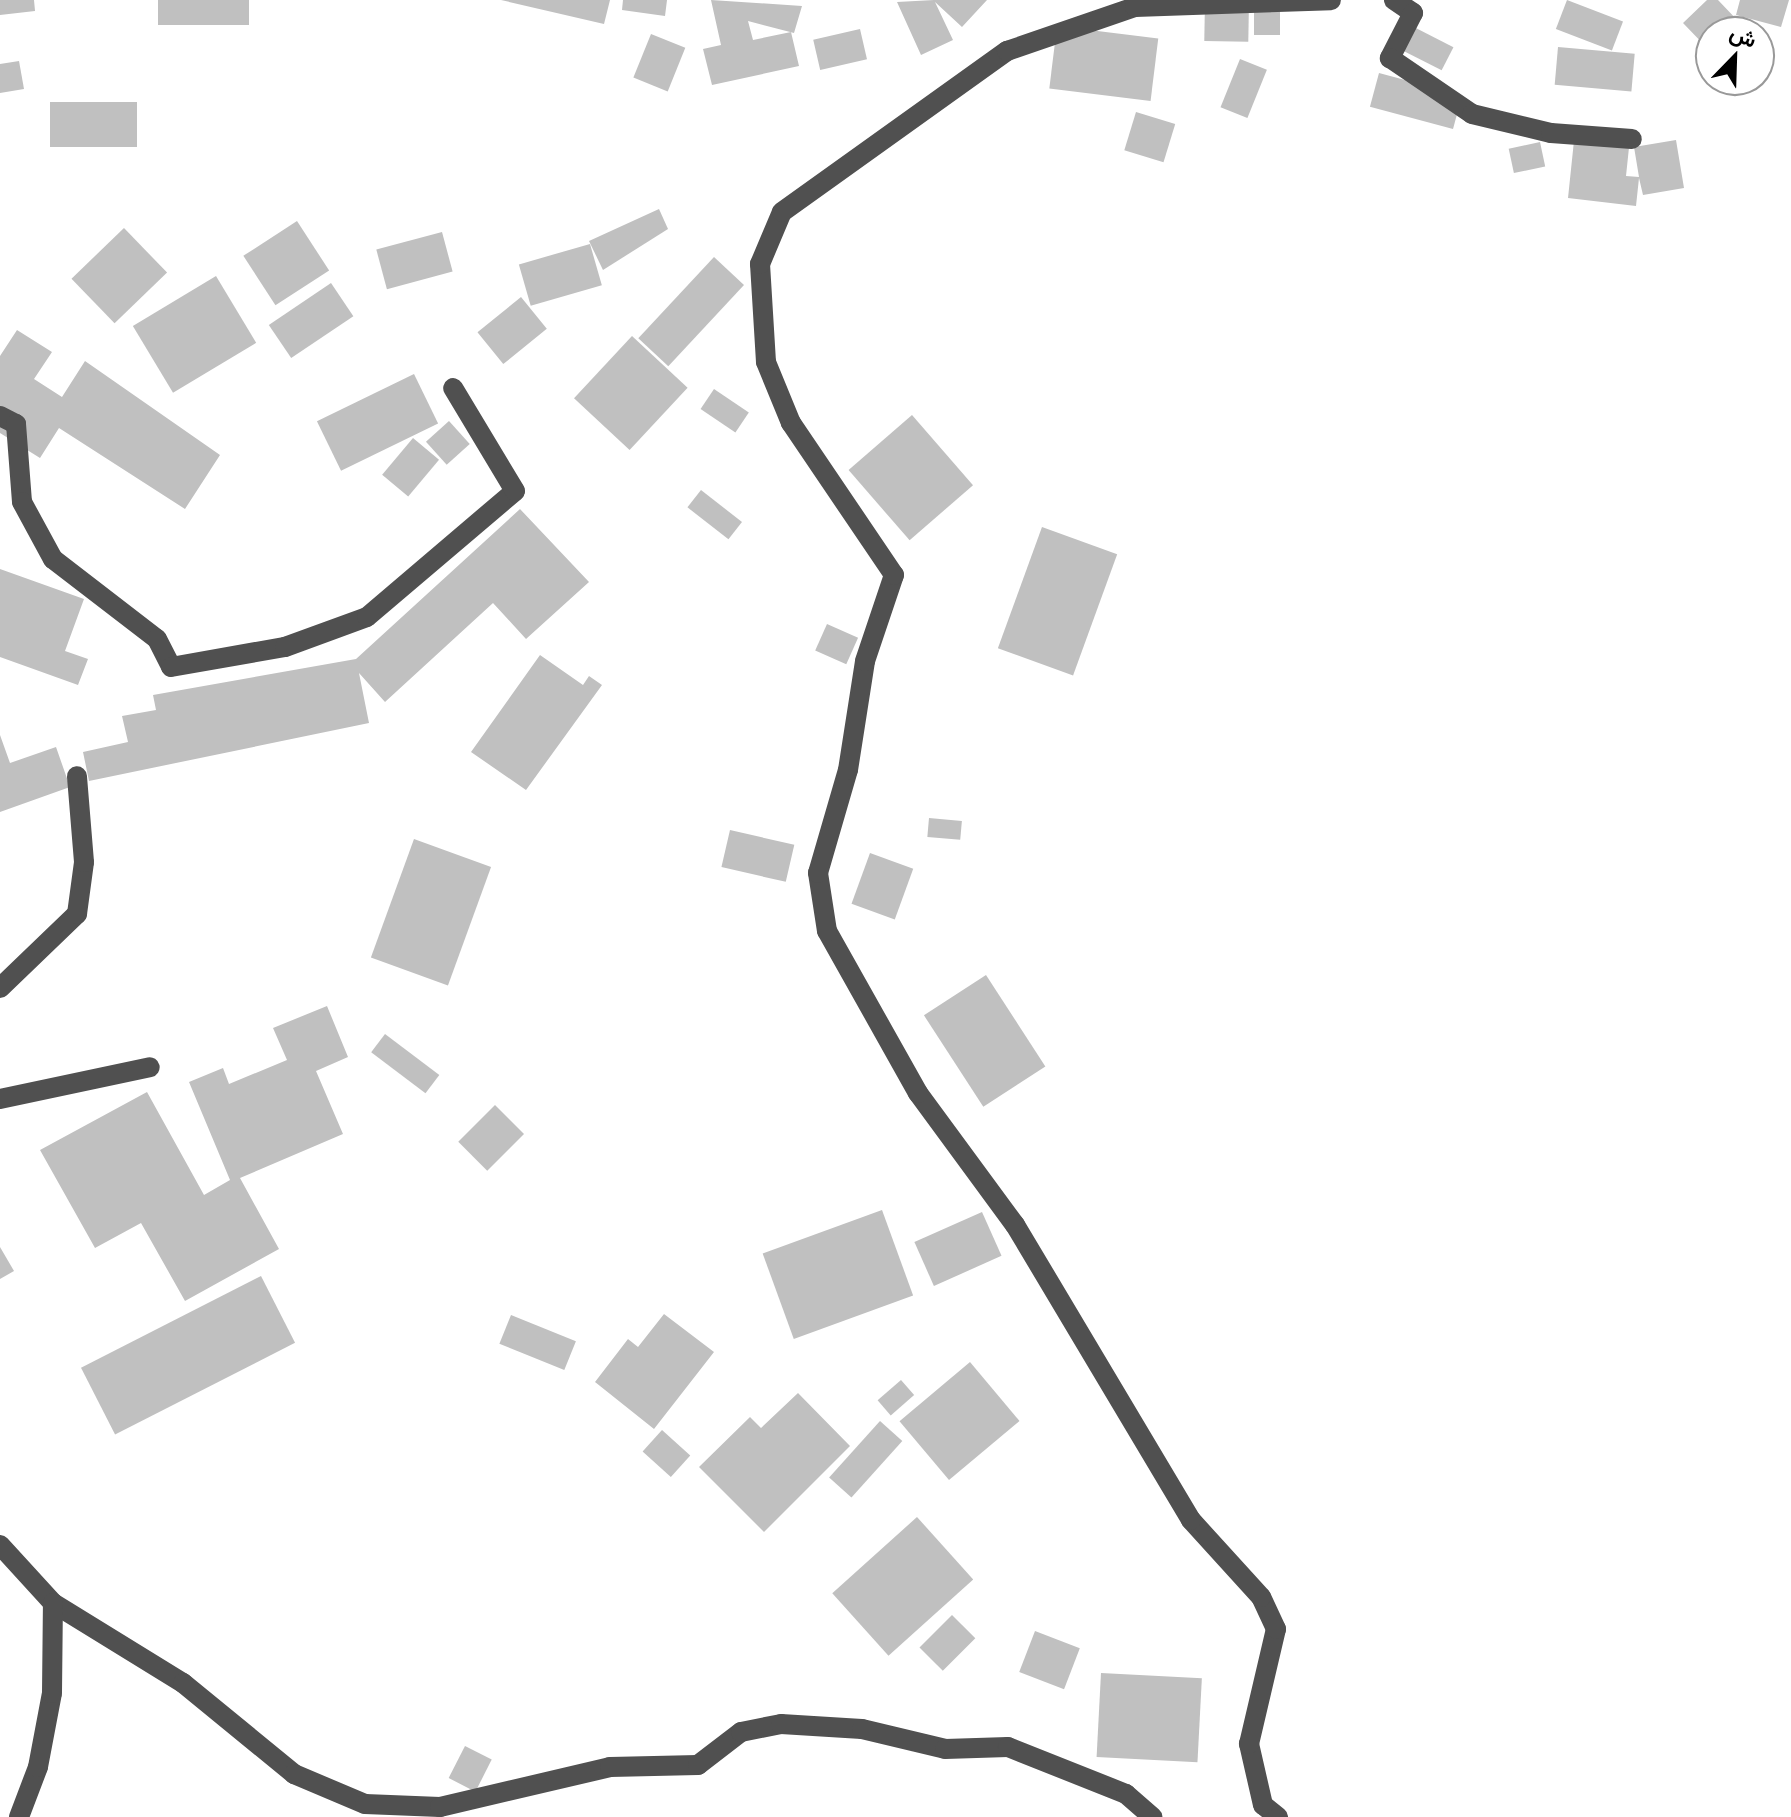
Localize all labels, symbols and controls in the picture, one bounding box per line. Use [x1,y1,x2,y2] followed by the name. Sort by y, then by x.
[1695,16,1775,96] north arrow
[1726,18,1761,54] text: ش

